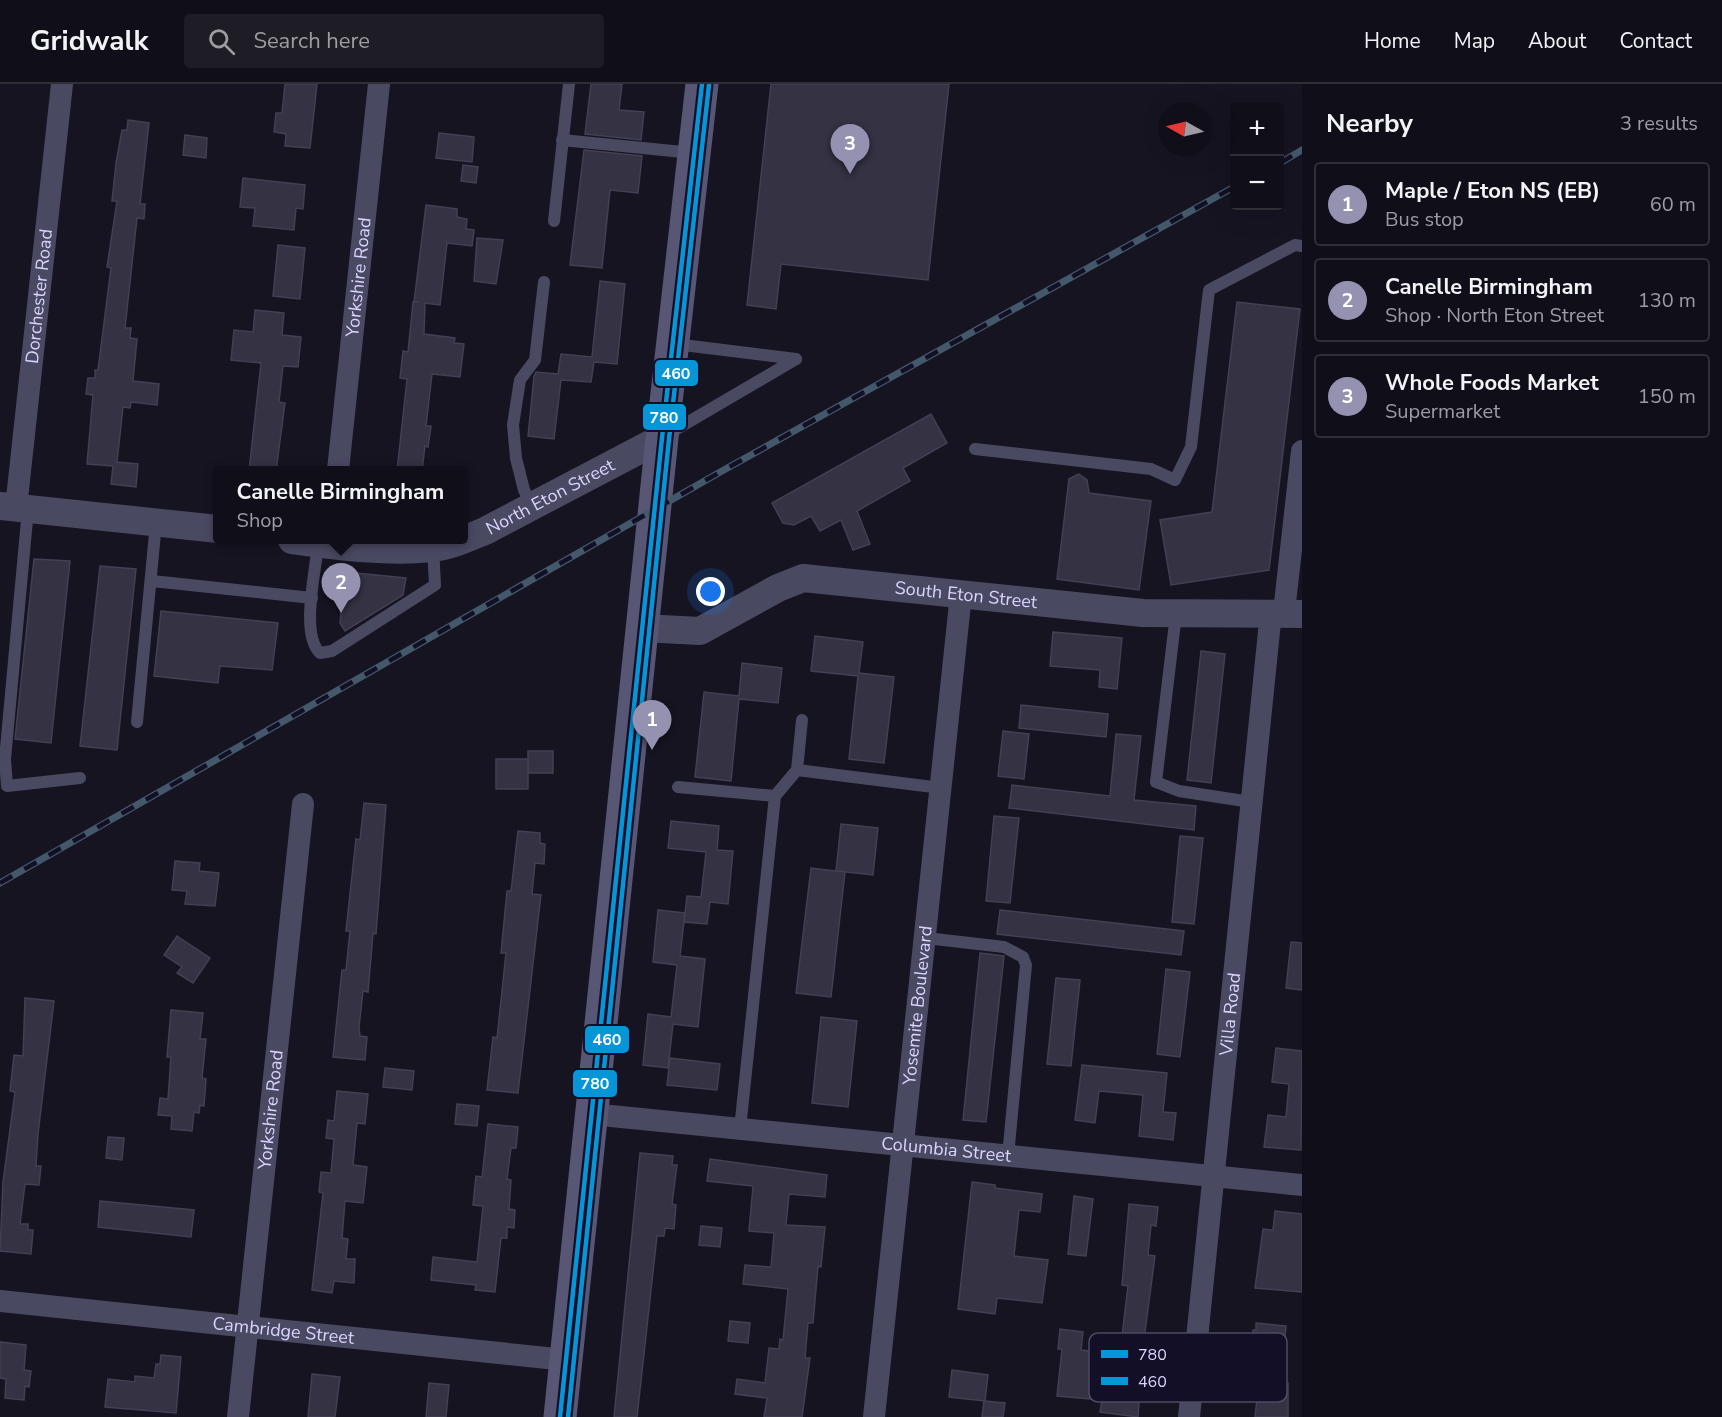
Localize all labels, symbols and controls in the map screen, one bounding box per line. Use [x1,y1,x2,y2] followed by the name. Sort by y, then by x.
[184,14,604,68] search box
[30,22,148,60] text: Gridwalk
[205,25,238,58] icon: search
[253,26,370,56] text: Search here
[1364,27,1421,55] text: Home
[1454,27,1495,55] text: Map
[1528,27,1586,55] text: About
[1619,27,1692,55] text: Contact
[1158,102,1212,156] north arrow
[1230,102,1284,210] map controls
[1230,102,1284,156] button: +
[1326,106,1413,141] text: Nearby
[1620,110,1698,137] text: 3 results
[830,124,870,174] pin: 3
[1230,156,1284,210] button: −
[1385,176,1600,206] text: Maple / Eton NS (EB)
[1342,191,1354,218] text: 1
[1650,191,1696,218] text: 60 m
[1385,206,1464,233] text: Bus stop
[340,216,377,339] street label: Yorkshire Road
[20,228,58,365] street label: Dorchester Road
[1385,272,1593,302] text: Canelle Birmingham
[1342,287,1354,314] text: 2
[1638,287,1696,314] text: 130 m
[1385,302,1604,329] text: Shop · North Eton Street
[654,359,699,387] line badge: 460
[662,363,690,385] text: 460
[1385,368,1599,398] text: Whole Foods Market
[1342,383,1354,410] text: 3
[1638,383,1696,410] text: 150 m
[1385,398,1500,425] text: Supermarket
[642,403,687,431] line badge: 780
[650,407,678,429] text: 780
[482,453,619,540] street label: North Eton Street
[213,466,468,544] popup
[237,477,444,507] text: Canelle Birmingham
[237,507,283,534] text: Shop
[322,564,360,613] pin: 2
[894,576,1039,614] street label: South Eton Street
[696,577,725,606] your location
[632,700,672,750] pin: 1
[897,924,938,1087] street label: Yosemite Boulevard
[1214,971,1246,1058] street label: Villa Road
[584,1025,630,1054] line badge: 460
[593,1029,621,1051] text: 460
[252,1049,289,1172] street label: Yorkshire Road
[572,1069,618,1098] line badge: 780
[581,1073,609,1095] text: 780
[880,1131,1013,1168] street label: Columbia Street
[211,1311,356,1350] street label: Cambridge Street
[1089,1333,1287,1402] legend
[1138,1344,1167,1366] text: 780
[1138,1371,1167,1393] text: 460

